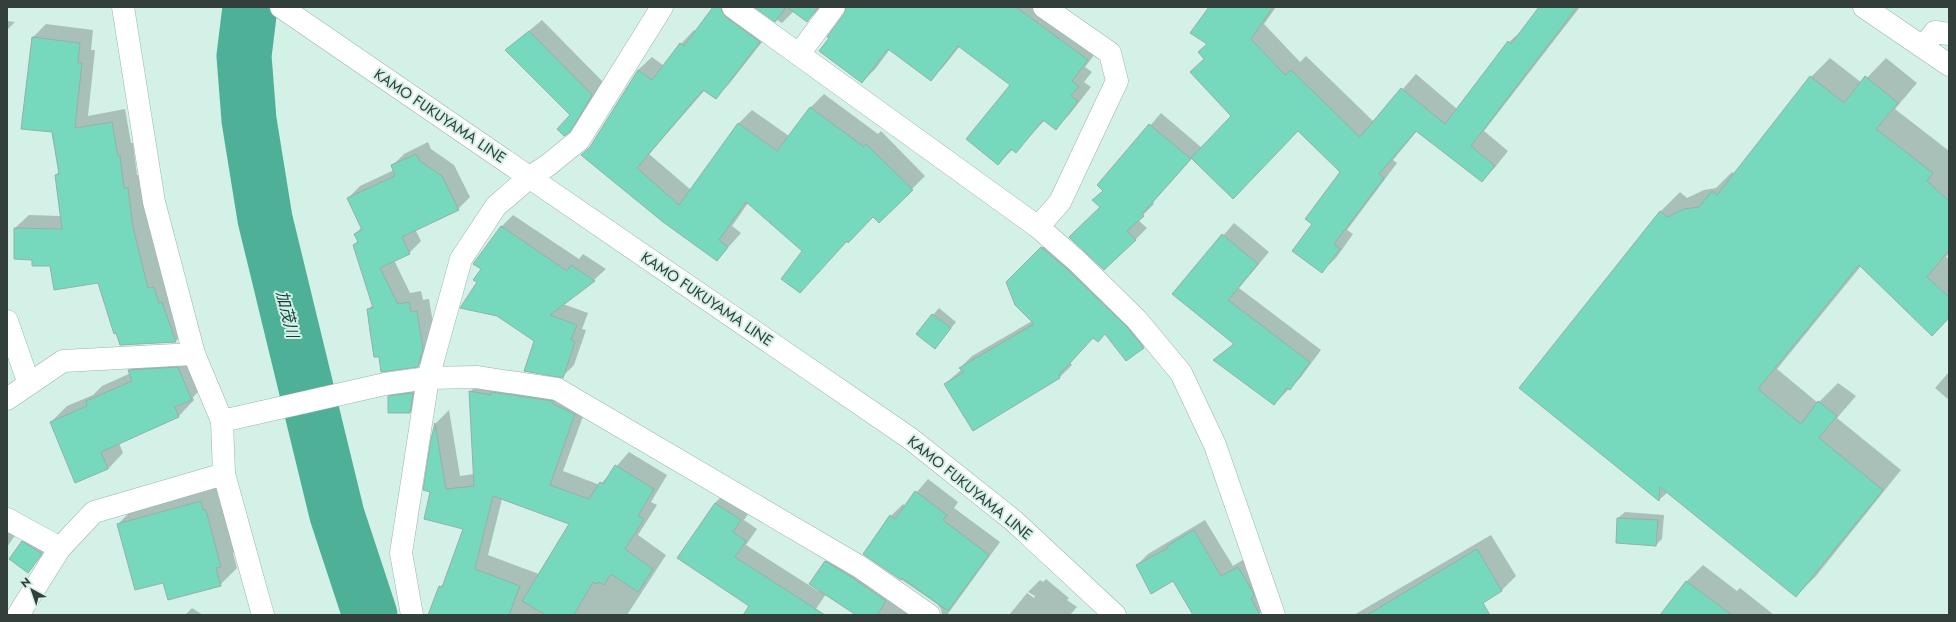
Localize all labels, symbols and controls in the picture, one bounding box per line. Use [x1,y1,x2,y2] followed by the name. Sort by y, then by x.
[369,63,511,169] street label: KAMO FUKUYAMA LINE
[636,246,778,352] street label: KAMO FUKUYAMA LINE
[271,288,305,342] water label: 加茂川
[903,431,1037,545] street label: KAMO FUKUYAMA LINE
[12,570,52,610] north arrow
[17,573,34,591] text: N

